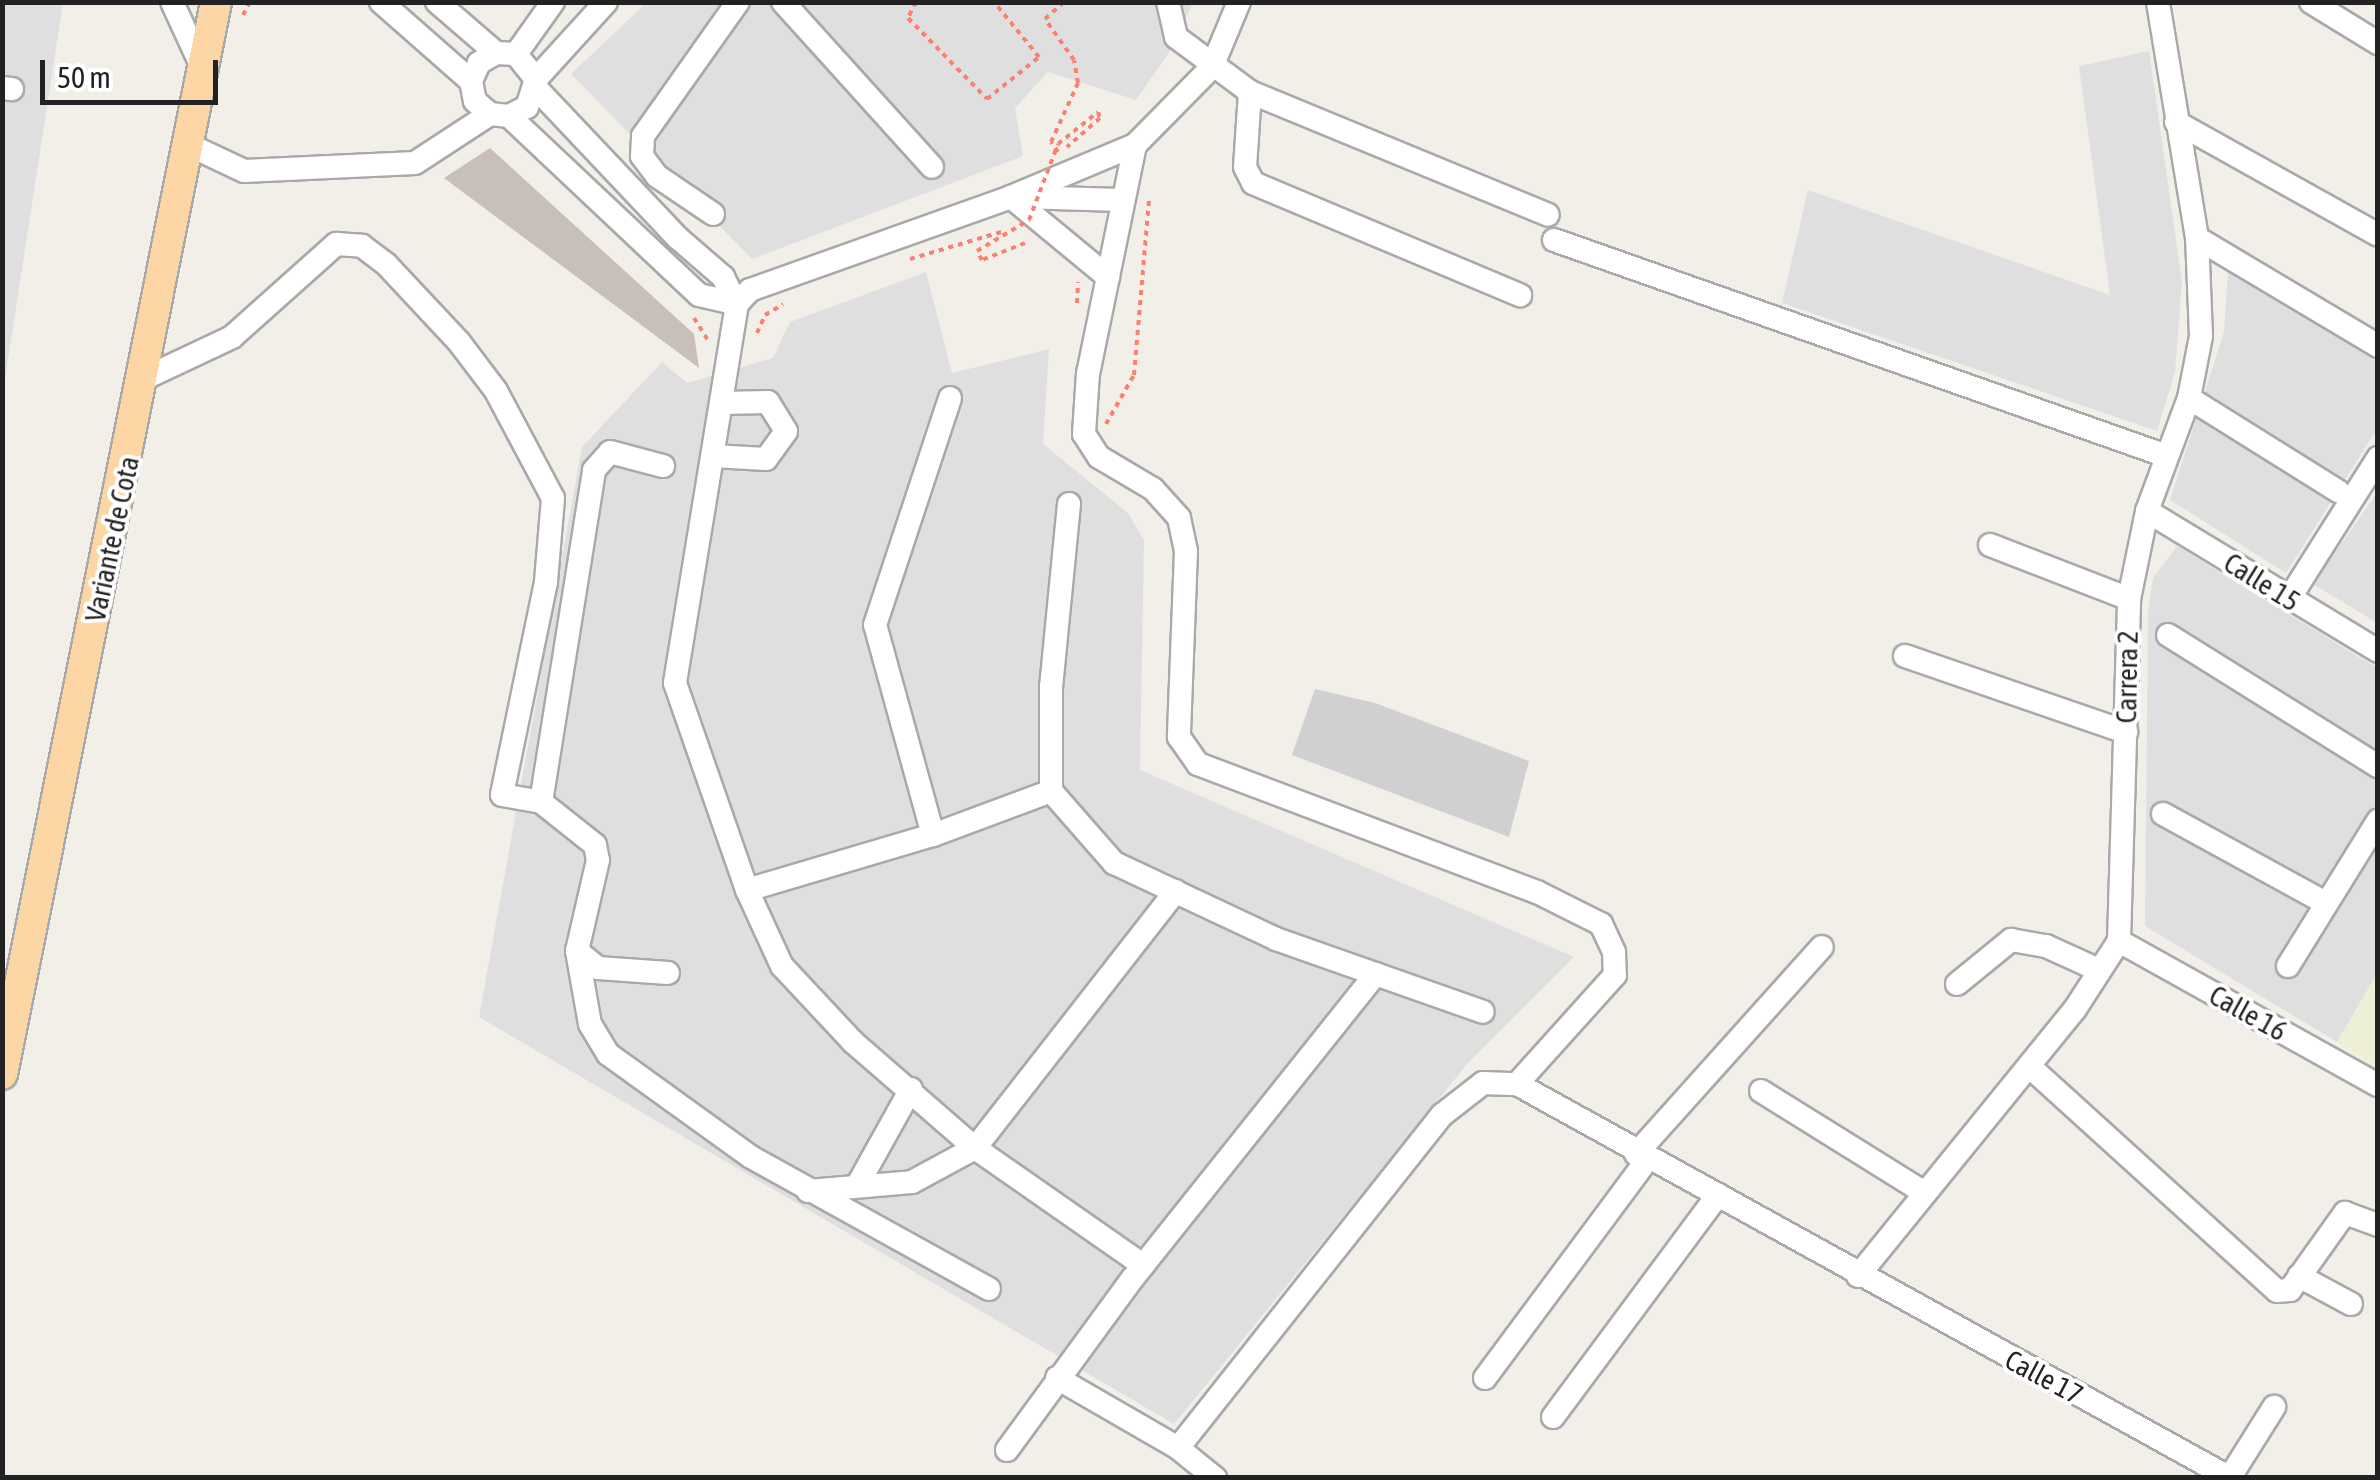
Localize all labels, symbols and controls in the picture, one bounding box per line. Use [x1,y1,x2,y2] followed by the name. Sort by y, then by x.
[45,40,222,102] scale bar
[57,60,111,94] text: 50 m
[78,453,146,625] street label: Variante de Cota
[2218,546,2306,618] street label: Calle 15
[2109,630,2145,724] street label: Carrera 2
[2204,978,2292,1048] street label: Calle 16
[1999,1343,2089,1411] street label: Calle 17

